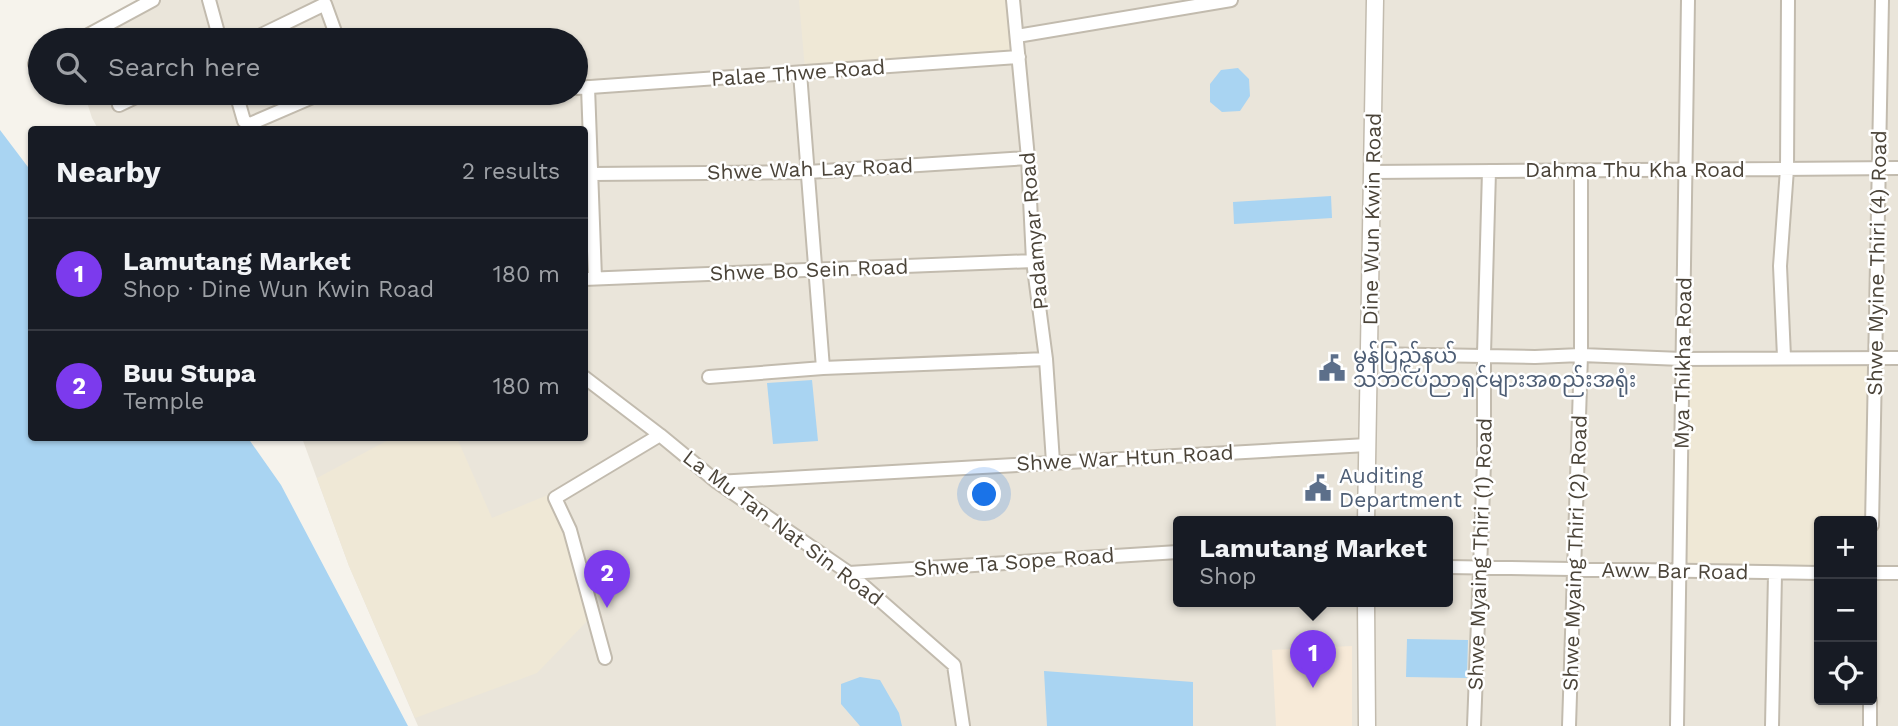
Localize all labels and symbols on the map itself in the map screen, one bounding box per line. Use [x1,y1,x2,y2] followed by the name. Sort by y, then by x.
[710,54,886,91] street label: Palae Thwe Road
[1357,112,1386,326] street label: Dine Wun Kwin Road
[1862,130,1891,396] street label: Shwe Myine Thiri (4) Road
[1014,151,1053,311] street label: Padamyar Road
[706,152,913,185] street label: Shwe Wah Lay Road
[1525,157,1745,182] street label: Dahma Thu Kha Road
[709,254,909,285] street label: Shwe Bo Sein Road
[1669,277,1696,449] street label: Mya Thikha Road
[1353,340,1636,398] place label: မွန်ပြည်နယ် သဘင်ပညာရှင်များအစည်းအရုံး
[1317,353,1347,383] public building icon: မွန်ပြည်နယ် သဘင်ပညာရှင်များအစည်းအရုံး
[1557,414,1592,692] street label: Shwe Myaing Thiri (2) Road
[1462,417,1497,691] street label: Shwe Myaing Thiri (1) Road
[1016,439,1234,476] street label: Shwe War Htun Road
[678,444,888,611] street label: La Mu Tan Nat Sin Road
[1339,463,1462,512] place label: Auditing Department
[1303,473,1333,503] public building icon: Auditing Department
[967,477,1001,511] your location
[913,542,1115,581] street label: Shwe Ta Sope Road
[584,550,630,608] pin: 2
[1601,557,1749,584] street label: Aww Bar Road
[1290,630,1336,688] pin: 1

